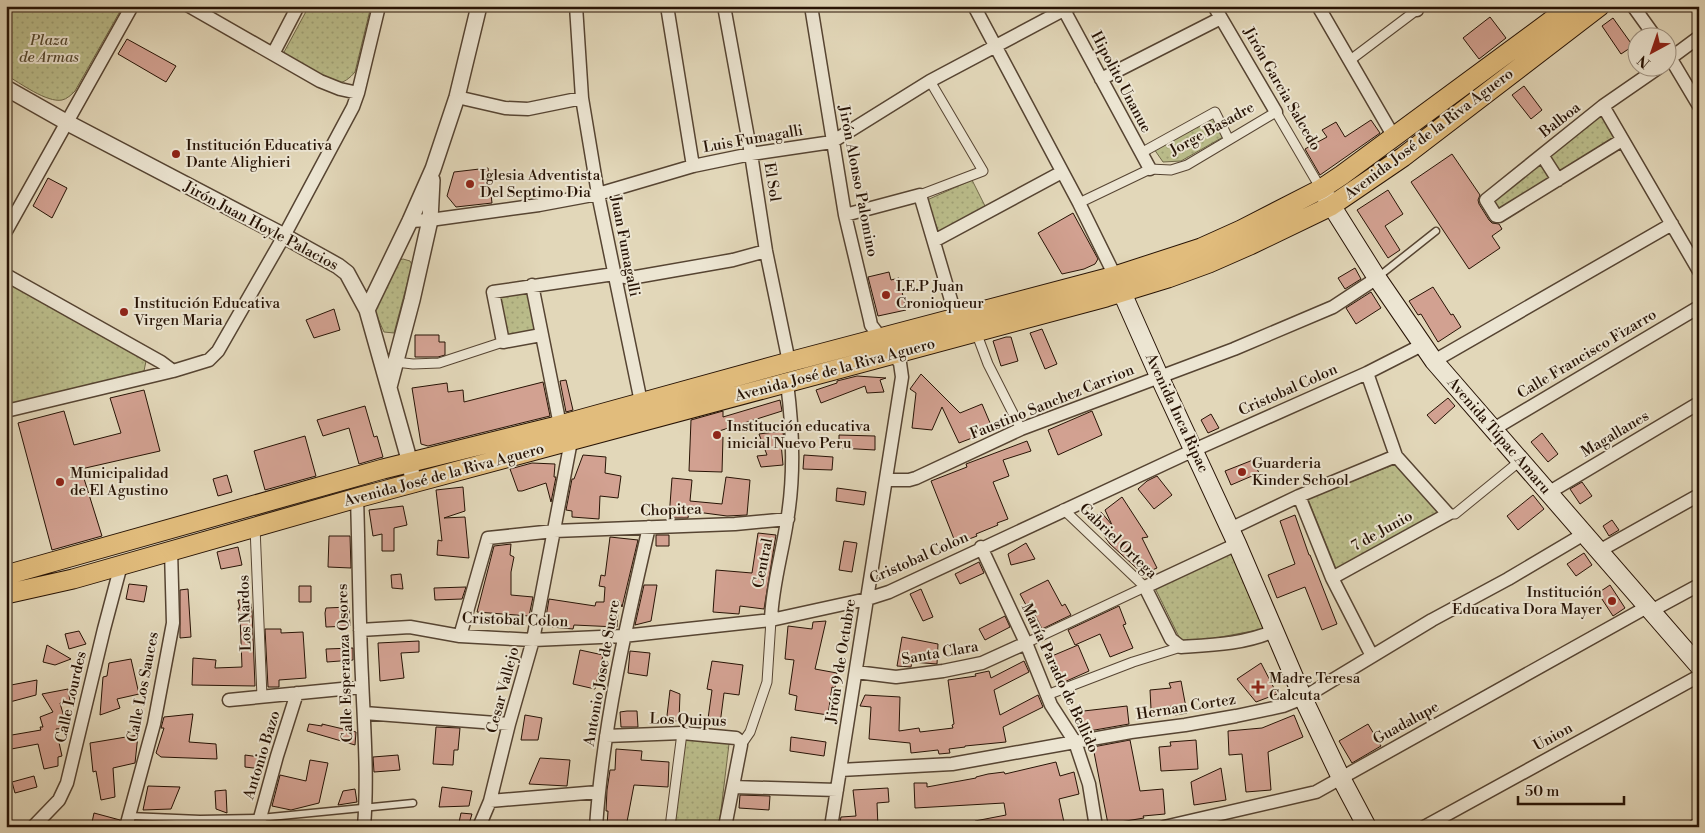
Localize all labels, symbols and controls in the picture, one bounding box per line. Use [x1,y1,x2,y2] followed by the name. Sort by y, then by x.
[1238,23,1325,154] street label: Jirón Garcia Salcedo
[1086,28,1156,136] street label: Hipolito Unanue
[1628,28,1678,78] north arrow
[19,31,79,67] park label: Plaza de Armas
[1634,51,1654,72] text: N
[1340,64,1517,204] street label: Avenida José de la Riva Aguero
[1165,98,1258,161] street label: Jorge Basadre
[1535,98,1585,143] street label: Balboa
[834,103,882,258] street label: Jirón Alonso Palomino
[701,121,805,157] street label: Luis Fumagalli
[186,136,333,172] place label: Institución Educativa Dante Alighieri
[170,148,182,160] marker: Institución Educativa Dante Alighieri
[760,161,785,203] street label: El Sol
[480,166,601,202] place label: Iglesia Adventista Del Septimo Dia
[180,177,342,275] street label: Jirón Juan Hoyle Palacios
[464,178,476,190] marker: Iglesia Adventista Del Septimo Dia
[606,193,644,298] street label: Juan Fumagalli
[896,277,984,313] place label: I.E.P Juan Cronioqueur
[880,289,892,301] marker: I.E.P Juan Cronioqueur
[133,294,281,330] place label: Institución Educativa Virgen Maria
[1514,305,1660,403] street label: Calle Francisco Fizarro
[118,306,130,318] marker: Institución Educativa Virgen Maria
[732,334,937,406] street label: Avenida José de la Riva Aguero
[1141,349,1213,476] street label: Avenida Inca Ripac
[967,360,1137,444] street label: Faustino Sanchez Carrion
[1235,360,1341,420] street label: Cristobal Colon
[1442,373,1555,499] street label: Avenida Túpac Amaru
[1578,406,1652,462] street label: Magallanes
[727,417,871,453] place label: Institución educativa inicial Nuevo Peru
[711,429,723,441] marker: Institución educativa inicial Nuevo Peru
[341,439,546,511] street label: Avenida José de la Riva Aguero
[1252,454,1349,490] place label: Guarderia Kinder School
[70,464,169,500] place label: Municipalidad de El Agustino
[1236,466,1248,478] marker: Guarderia Kinder School
[54,476,66,488] marker: Municipalidad de El Agustino
[640,499,702,521] street label: Chopitea
[1075,499,1161,583] street label: Gabriel Ortega
[1348,506,1416,556] street label: 7 de Junio
[866,528,972,588] street label: Cristobal Colon
[749,536,777,590] street label: Central
[234,574,256,652] street label: Los Nardos
[333,583,357,743] street label: Calle Esperanza Osores
[1452,583,1603,619] place label: Institución Educativa Dora Mayer
[1606,595,1618,607] marker: Institución Educativa Dora Mayer
[822,597,860,726] street label: Jirón 9 de Octubre
[580,598,624,749] street label: Antonio Jose de Sucre
[1017,600,1103,756] street label: María Parado de Bellido
[461,609,569,631] street label: Cristobal Colon
[123,630,163,744] street label: Calle Los Sauces
[900,637,980,669] street label: Santa Clara
[482,645,524,735] street label: Cesar Vallejo
[51,649,91,745] street label: Calle Lourdes
[1269,669,1361,705] place label: Madre Teresa Calcuta
[1251,680,1265,694] marker: Madre Teresa Calcuta
[1135,690,1237,724] street label: Hernan Cortez
[1370,697,1442,749] street label: Guadalupe
[239,708,285,803] street label: Antonio Bazo
[649,709,727,731] street label: Los Quipus
[1530,718,1576,755] street label: Union
[1518,773,1624,805] scale bar
[1525,782,1559,801] text: 50 m

